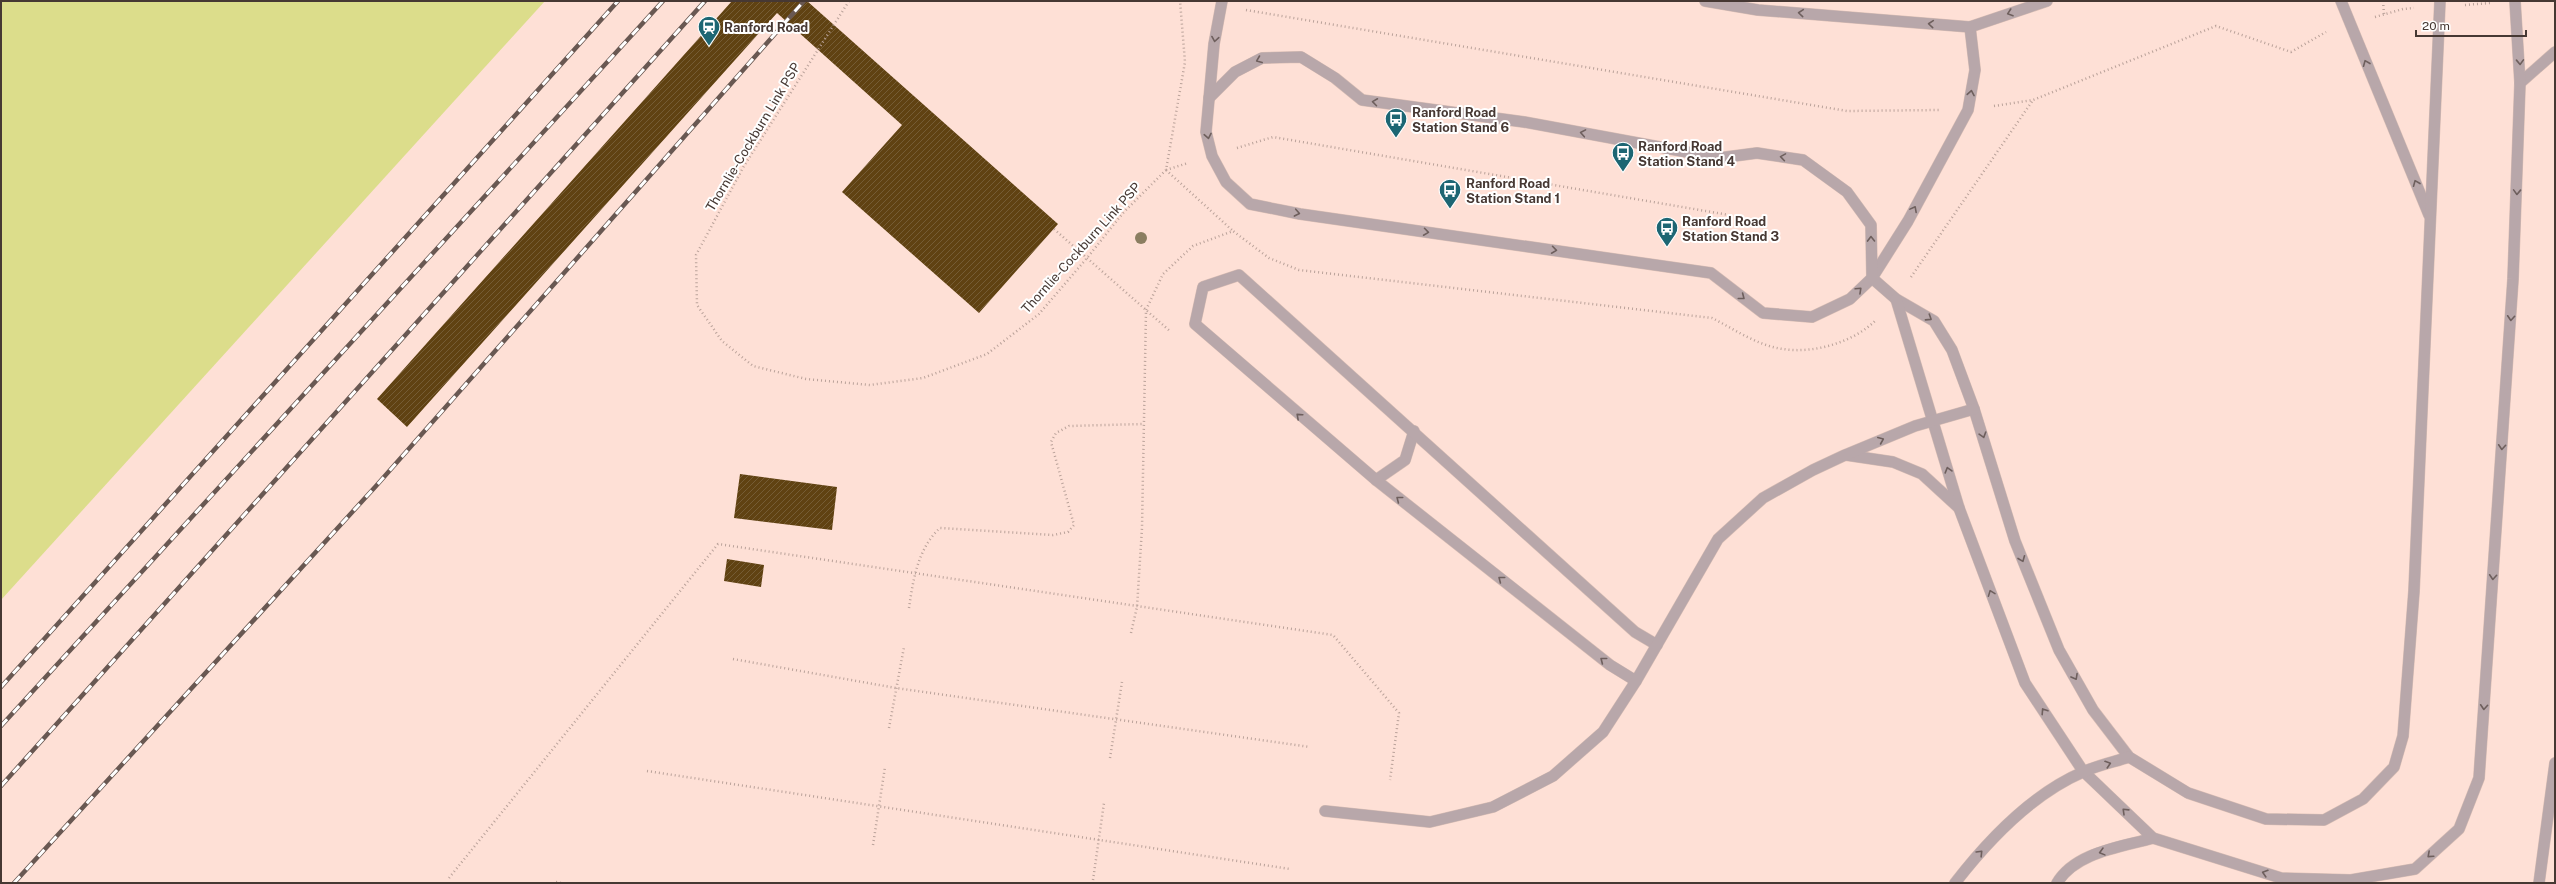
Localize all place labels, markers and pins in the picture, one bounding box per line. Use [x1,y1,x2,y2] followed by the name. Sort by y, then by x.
[696,14,722,47] station icon: Ranford Road
[724,20,808,35] place label: Ranford Road
[1412,105,1509,135] place label: Ranford Road Station Stand 6
[1383,106,1409,139] bus stop icon: Ranford Road Station Stand 6
[1638,139,1735,169] place label: Ranford Road Station Stand 4
[1610,140,1636,173] bus stop icon: Ranford Road Station Stand 4
[1466,176,1560,206] place label: Ranford Road Station Stand 1
[1437,177,1463,210] bus stop icon: Ranford Road Station Stand 1
[1682,214,1779,244] place label: Ranford Road Station Stand 3
[1654,215,1680,248] bus stop icon: Ranford Road Station Stand 3

